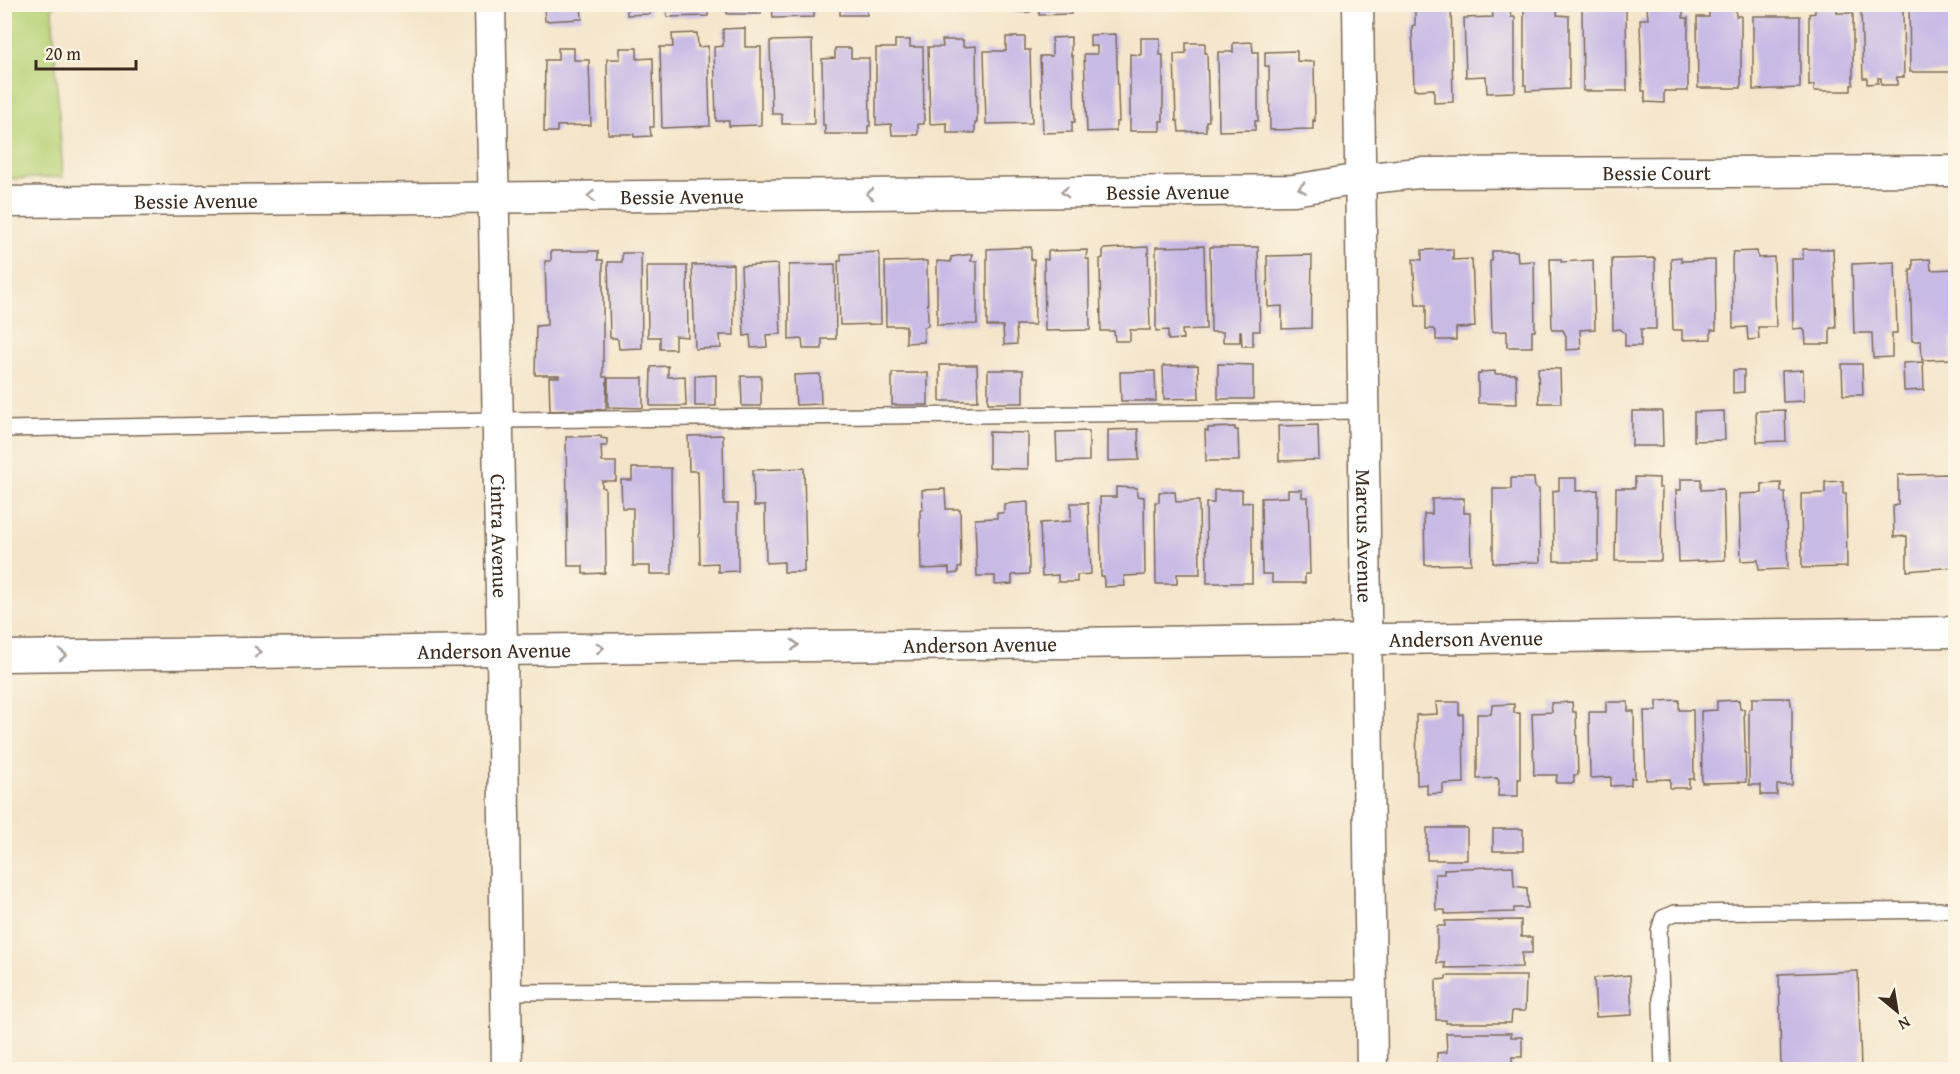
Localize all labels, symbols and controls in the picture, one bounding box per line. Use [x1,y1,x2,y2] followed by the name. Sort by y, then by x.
[36,33,136,71] scale bar
[45,40,81,67] text: 20 m
[1602,156,1712,188] street label: Bessie Court
[1106,175,1230,207] street label: Bessie Avenue
[620,180,744,212] street label: Bessie Avenue
[1298,182,1307,194] one-way arrow
[134,184,258,216] street label: Bessie Avenue
[1061,186,1070,198] one-way arrow
[866,188,875,200] one-way arrow
[587,190,596,202] one-way arrow
[1349,469,1381,603] street label: Marcus Avenue
[483,474,517,598] street label: Cintra Avenue
[1389,622,1543,654] street label: Anderson Avenue
[903,628,1057,660] street label: Anderson Avenue
[417,634,571,666] street label: Anderson Avenue
[790,639,799,652] one-way arrow
[595,642,604,654] one-way arrow
[253,646,262,658] one-way arrow
[58,649,67,661] one-way arrow
[1867,981,1927,1041] north arrow
[1894,1011,1915,1037] text: N

